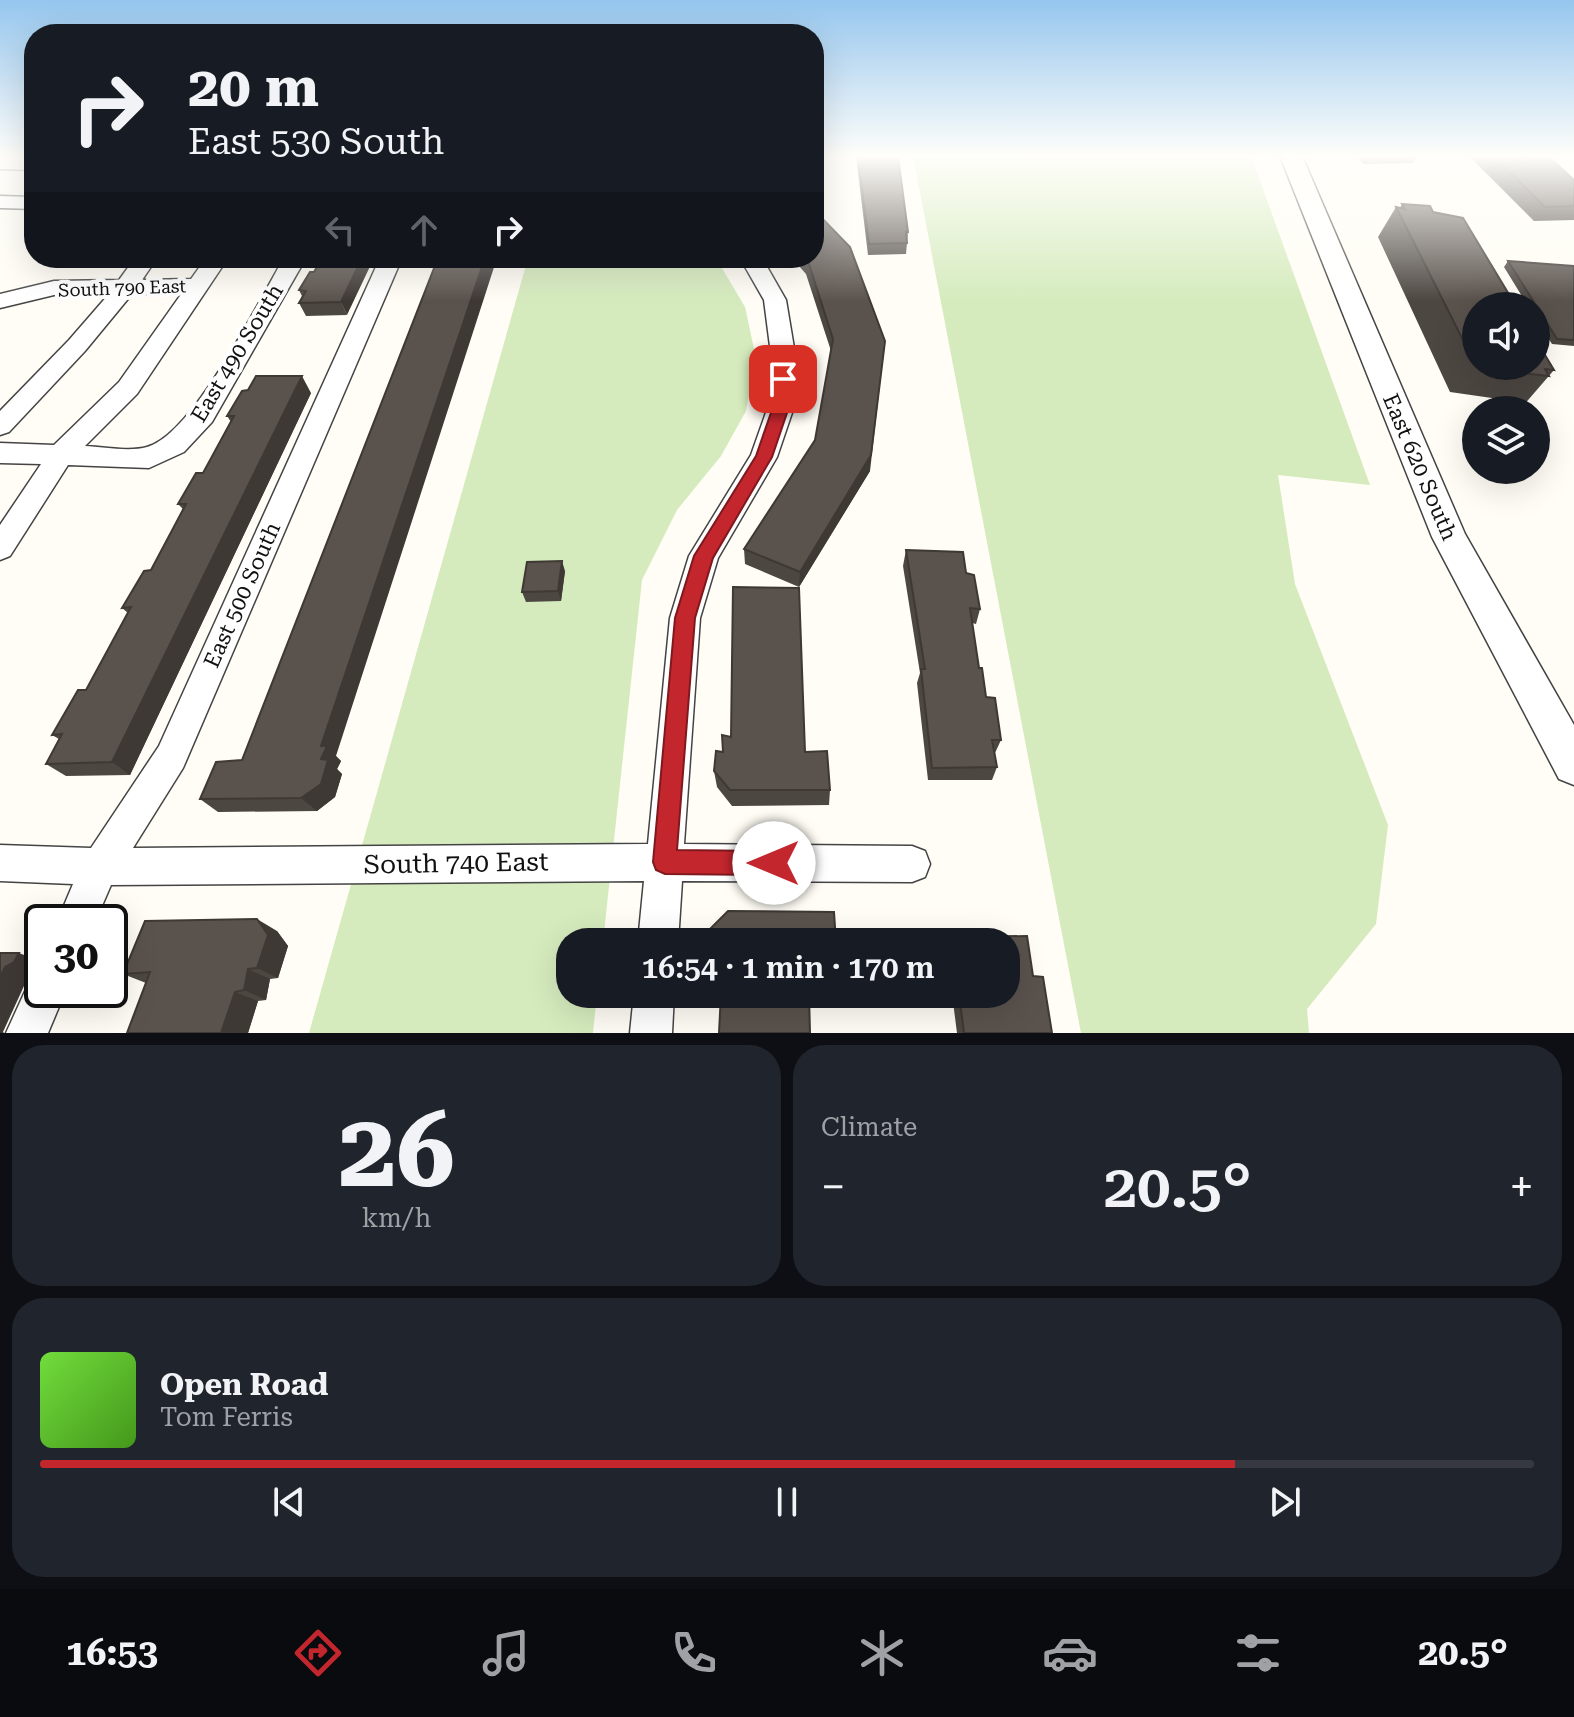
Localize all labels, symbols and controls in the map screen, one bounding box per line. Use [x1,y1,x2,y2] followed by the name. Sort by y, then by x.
[188,54,319,120] text: 20 m
[56,56,160,160] icon: right
[188,121,444,163] text: East 530 South
[318,208,362,252] icon: left
[402,208,446,252] icon: ahead
[486,208,530,252] icon: right
[58,275,187,301] street label: South 790 East
[186,279,288,427] street label: East 490 South
[1462,292,1550,484] map controls
[1462,292,1550,380] button: sound
[749,345,817,413] pin
[761,357,805,401] icon: arrive
[1378,390,1462,544] street label: East 620 South
[1462,396,1550,484] button: layers
[199,518,285,672] street label: East 500 South
[732,821,816,905] position arrow
[363,846,549,880] street label: South 740 East
[24,904,128,1008] speed limit sign: 30
[642,950,934,985] text: 16:54 · 1 min · 170 m
[338,1090,455,1211] text: 26
[821,1112,917,1142] text: Climate
[1103,1151,1252,1222] text: 20.5°
[821,1161,846,1213] text: −
[1509,1161,1534,1213] text: +
[362,1203,431,1233] text: km/h
[160,1367,328,1402] text: Open Road
[160,1402,293,1432] text: Tom Ferris
[267,1480,311,1524] icon: previous
[765,1480,809,1524] icon: pause
[1263,1480,1307,1524] icon: next
[290,1625,346,1681] icon: directions
[478,1625,534,1681] icon: music
[666,1625,722,1681] icon: phone
[854,1625,910,1681] icon: climate
[1042,1625,1098,1681] icon: car
[1230,1625,1286,1681] icon: filters
[66,1632,158,1674] text: 16:53
[1418,1632,1508,1674] text: 20.5°

